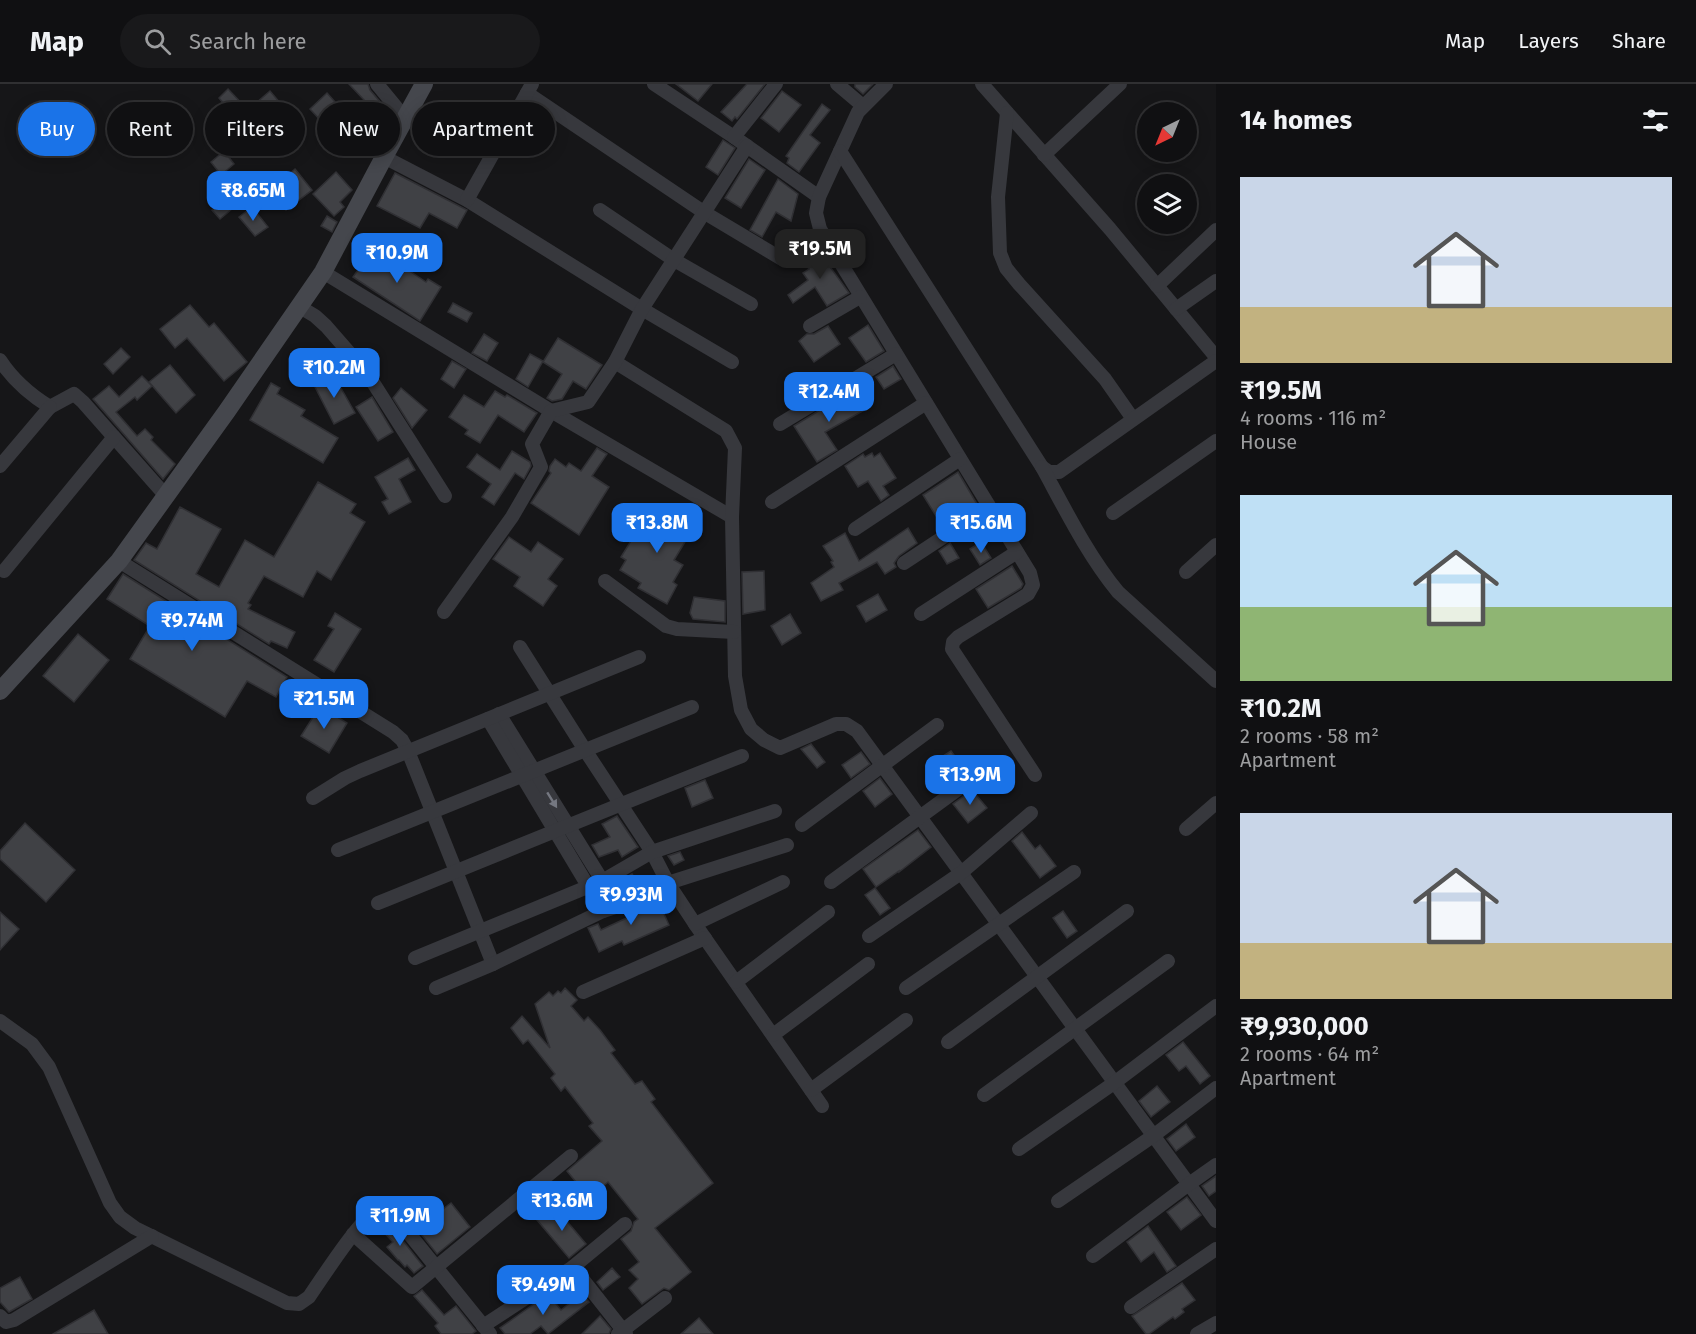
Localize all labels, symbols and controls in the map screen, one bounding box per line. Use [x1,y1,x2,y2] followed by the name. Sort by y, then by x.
[120,14,540,68] search box
[30,25,84,58] text: Map
[141,25,174,58] icon: search
[189,28,307,55] text: Search here
[1445,28,1485,54] text: Map
[1518,28,1579,54] text: Layers
[1612,28,1666,54] text: Share
[18,102,95,156] chip: Buy
[107,102,193,156] chip: Rent
[205,102,305,156] chip: Filters
[317,102,400,156] chip: New
[412,102,555,156] chip: Apartment
[1137,102,1197,162] north arrow
[1137,102,1197,234] map controls
[1639,104,1672,137] icon: filters
[1240,105,1352,136] text: 14 homes
[204,171,302,222] pin: ₹8.65M
[1137,174,1197,234] button: layers
[221,178,285,202] text: ₹8.65M
[1402,216,1510,324] icon: home
[771,229,869,280] pin: ₹19.5M
[348,233,446,284] pin: ₹10.9M
[789,236,851,260] text: ₹19.5M
[365,240,429,264] text: ₹10.9M
[285,348,383,399] pin: ₹10.2M
[303,355,365,379] text: ₹10.2M
[780,372,878,423] pin: ₹12.4M
[1240,375,1322,406] text: ₹19.5M
[798,379,860,403] text: ₹12.4M
[1240,406,1386,430] text: 4 rooms · 116 m²
[1240,430,1297,454] text: House
[608,503,706,554] pin: ₹13.8M
[932,503,1030,554] pin: ₹15.6M
[626,510,688,534] text: ₹13.8M
[950,510,1012,534] text: ₹15.6M
[1402,534,1510,642] icon: home
[143,601,241,652] pin: ₹9.74M
[161,608,223,632] text: ₹9.74M
[275,679,373,730] pin: ₹21.5M
[293,686,355,710] text: ₹21.5M
[1240,693,1321,724] text: ₹10.2M
[1240,724,1379,748] text: 2 rooms · 58 m²
[1240,748,1336,772] text: Apartment
[921,755,1019,806] pin: ₹13.9M
[939,762,1001,786] text: ₹13.9M
[546,792,557,808] one-way arrow
[1402,852,1510,960] icon: home
[582,875,680,926] pin: ₹9.93M
[599,882,663,906] text: ₹9.93M
[1240,1011,1369,1042] text: ₹9,930,000
[1240,1042,1379,1066] text: 2 rooms · 64 m²
[1240,1066,1336,1090] text: Apartment
[513,1181,611,1232] pin: ₹13.6M
[531,1188,593,1212] text: ₹13.6M
[351,1196,449,1247] pin: ₹11.9M
[370,1203,430,1227] text: ₹11.9M
[494,1265,592,1316] pin: ₹9.49M
[511,1272,575,1296] text: ₹9.49M

